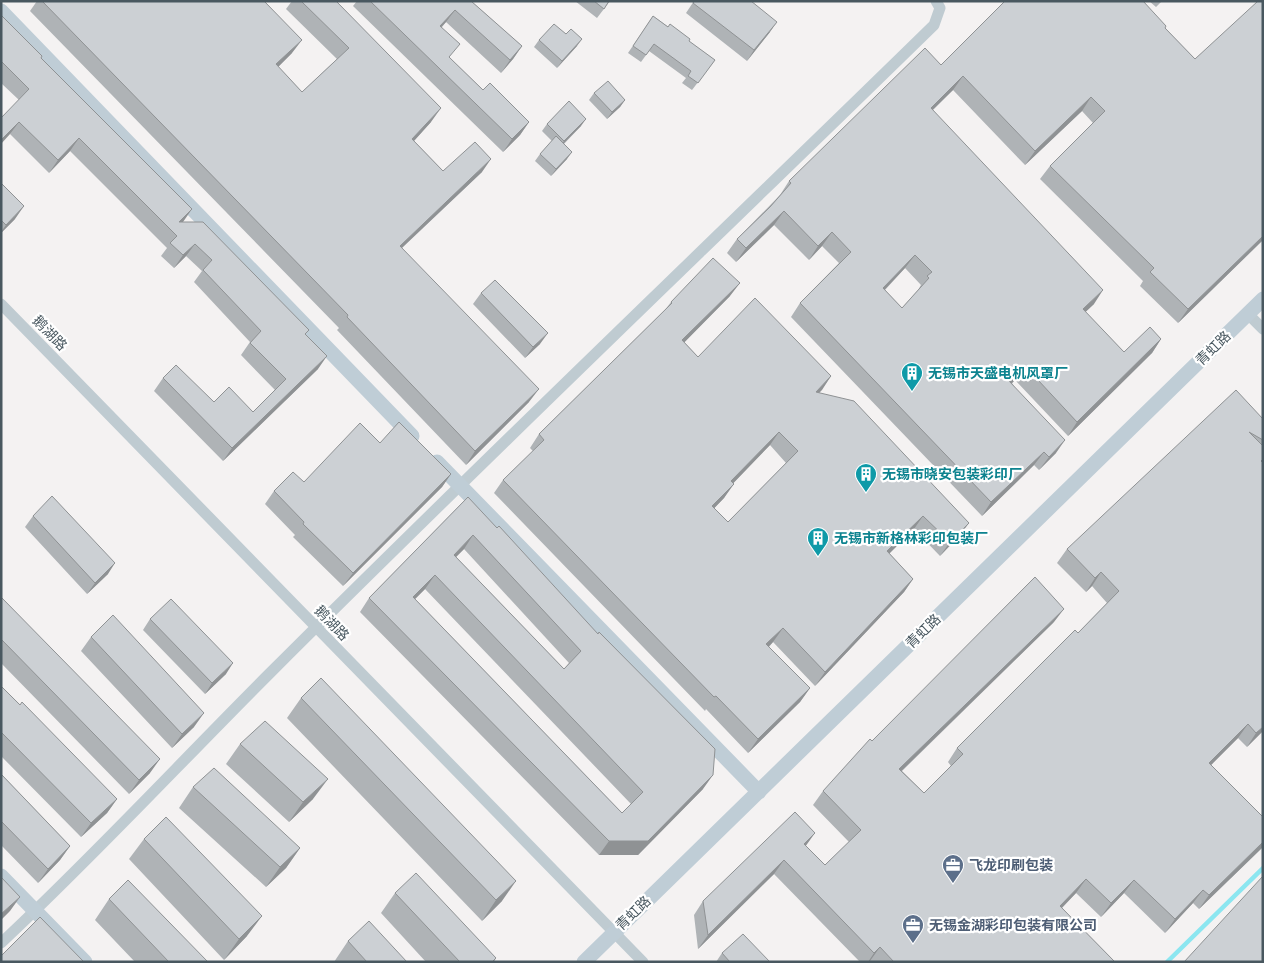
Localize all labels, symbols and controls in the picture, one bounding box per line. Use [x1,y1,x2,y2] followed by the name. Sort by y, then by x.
[29,311,72,354] street label: 鹅湖路
[1191,326,1234,369] street label: 青虹路
[900,361,924,392] building icon: 无锡市天盛电机风罩厂
[928,363,1068,382] place label: 无锡市天盛电机风罩厂
[854,462,878,493] building icon: 无锡市晓安包装彩印厂
[882,464,1022,483] place label: 无锡市晓安包装彩印厂
[806,526,830,557] building icon: 无锡市新格林彩印包装厂
[834,528,988,547] place label: 无锡市新格林彩印包装厂
[311,601,354,644] street label: 鹅湖路
[901,609,944,652] street label: 青虹路
[941,853,965,884] office icon: 飞龙印刷包装
[969,855,1053,874] place label: 飞龙印刷包装
[611,891,654,934] street label: 青虹路
[901,913,925,944] office icon: 无锡金湖彩印包装有限公司
[929,915,1097,934] place label: 无锡金湖彩印包装有限公司

